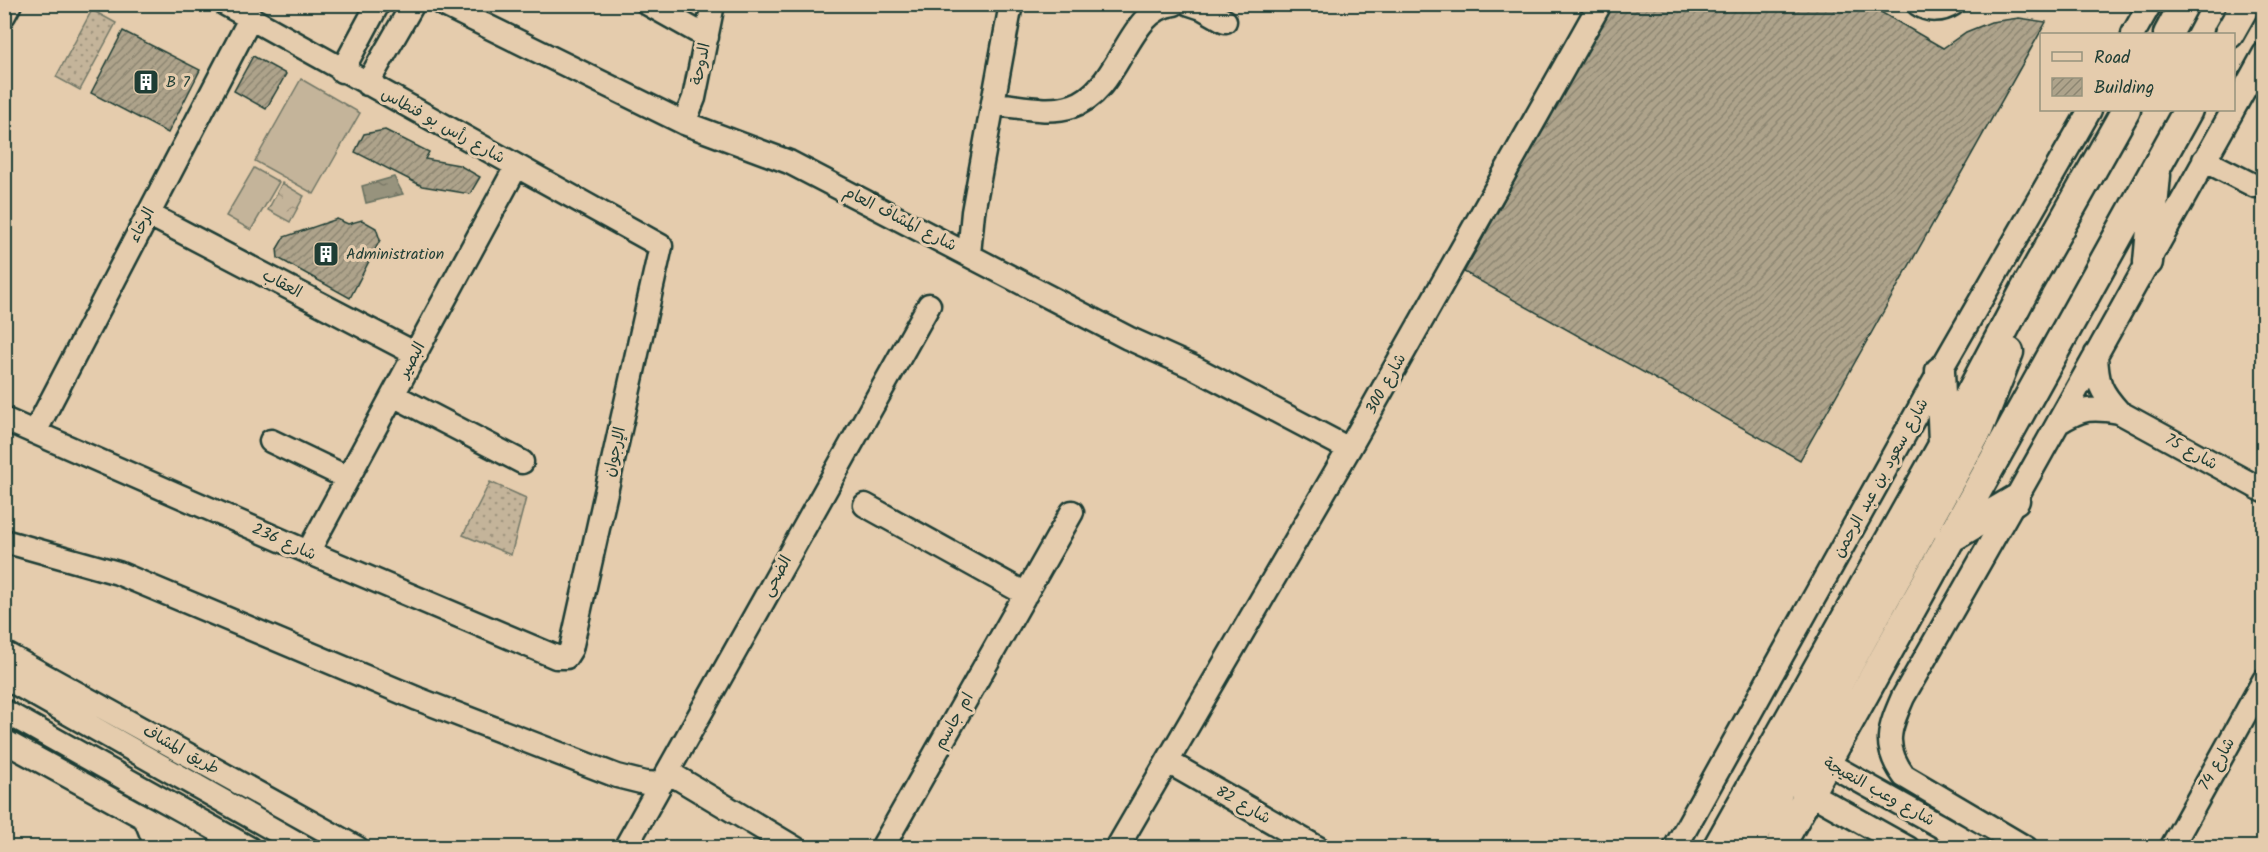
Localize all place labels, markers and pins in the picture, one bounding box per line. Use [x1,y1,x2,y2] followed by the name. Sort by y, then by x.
[131,67,161,97] building icon: B 7
[166,70,191,95] place label: B 7
[311,239,341,269] building icon: Administration
[346,242,444,267] place label: Administration

